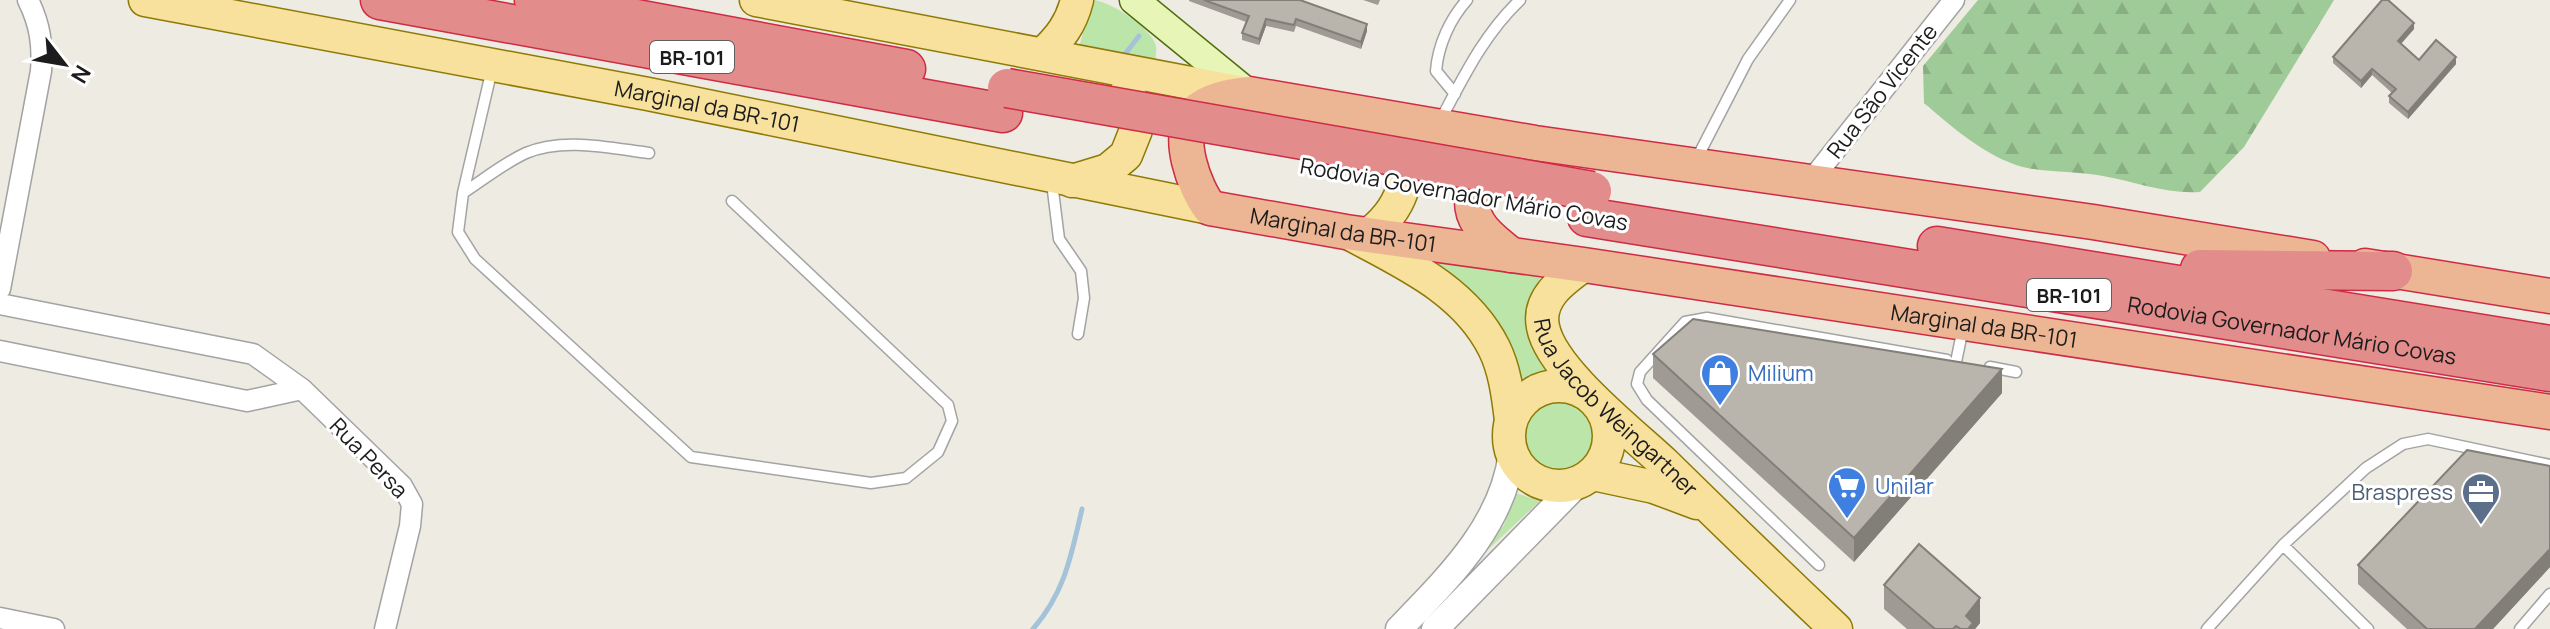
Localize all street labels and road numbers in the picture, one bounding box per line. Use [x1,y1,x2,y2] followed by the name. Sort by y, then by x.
[1820,17,1944,165] street label: Rua São Vicente
[650,41,734,73] road number: BR-101
[612,73,802,139] street label: Marginal da BR-101
[1298,150,1630,238] street label: Rodovia Governador Mário Covas
[1248,200,1438,259] street label: Marginal da BR-101
[2027,279,2111,311] road number: BR-101
[2125,289,2459,372] street label: Rodovia Governador Mário Covas
[1889,297,2079,355] street label: Marginal da BR-101
[1527,316,1704,503] street label: Rua Jacob Weingartner
[323,411,415,505] street label: Rua Persa

